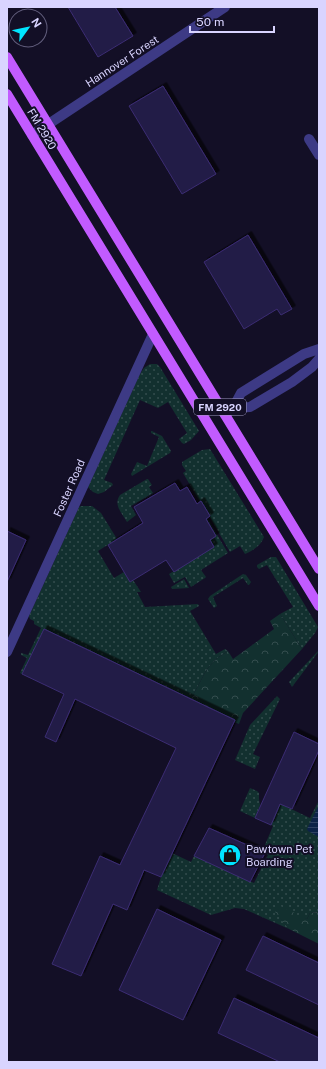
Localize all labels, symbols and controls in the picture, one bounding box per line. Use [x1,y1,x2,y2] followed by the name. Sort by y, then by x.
[8,8,48,48] north arrow
[190,8,274,34] scale bar
[196,15,224,29] text: 50 m
[29,16,44,29] text: N
[83,33,161,89] street label: Hannover Forest
[25,106,59,152] street label: FM 2920
[194,399,246,415] road number: FM 2920
[51,458,87,518] street label: Foster Road
[217,842,243,868] shop icon: Pawtown Pet Boarding
[246,843,312,868] place label: Pawtown Pet Boarding

